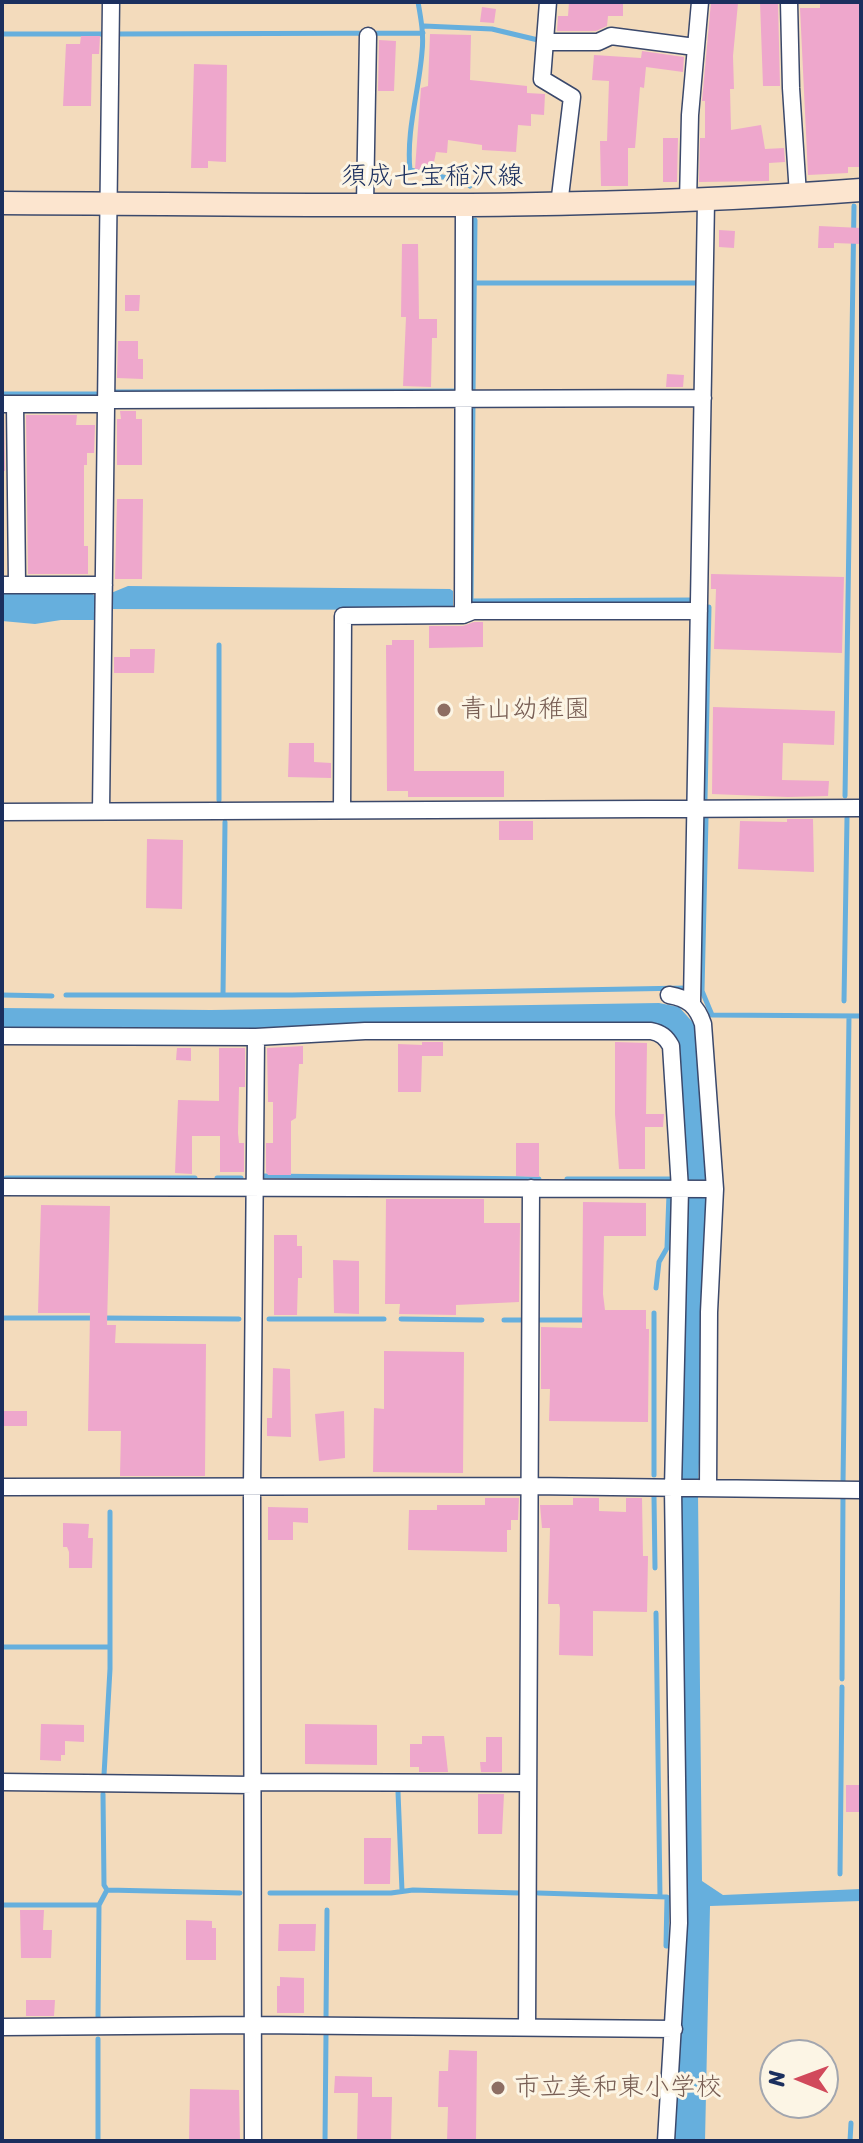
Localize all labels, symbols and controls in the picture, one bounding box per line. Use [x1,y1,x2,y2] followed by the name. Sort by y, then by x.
[341,161,523,193] street label: 須成七宝稲沢線
[460,694,590,726] place label: 青山幼稚園
[435,701,453,719] marker: 青山幼稚園
[759,2039,839,2119] north arrow
[757,2071,796,2087] text: N
[514,2072,722,2104] place label: 市立美和東小学校
[489,2079,507,2097] marker: 市立美和東小学校

